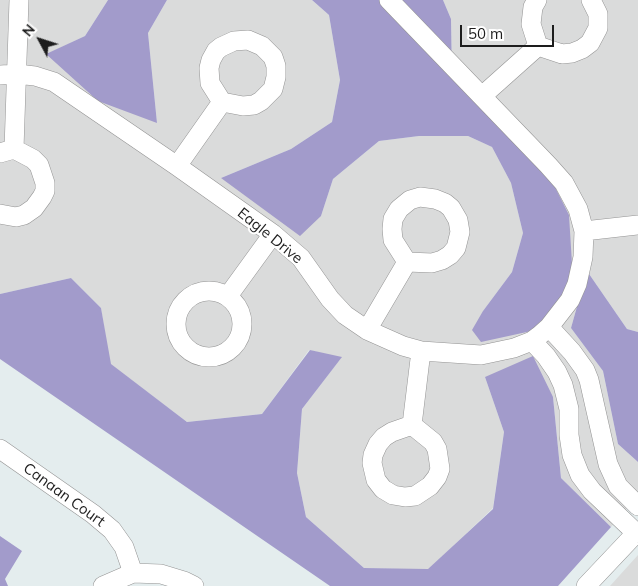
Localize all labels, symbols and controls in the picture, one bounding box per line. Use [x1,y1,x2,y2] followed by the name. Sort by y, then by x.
[15,15,65,65] north arrow
[463,15,557,47] scale bar
[18,21,39,40] text: N
[468,24,503,43] text: 50 m
[234,204,306,268] street label: Eagle Drive
[20,459,108,531] street label: Canaan Court

